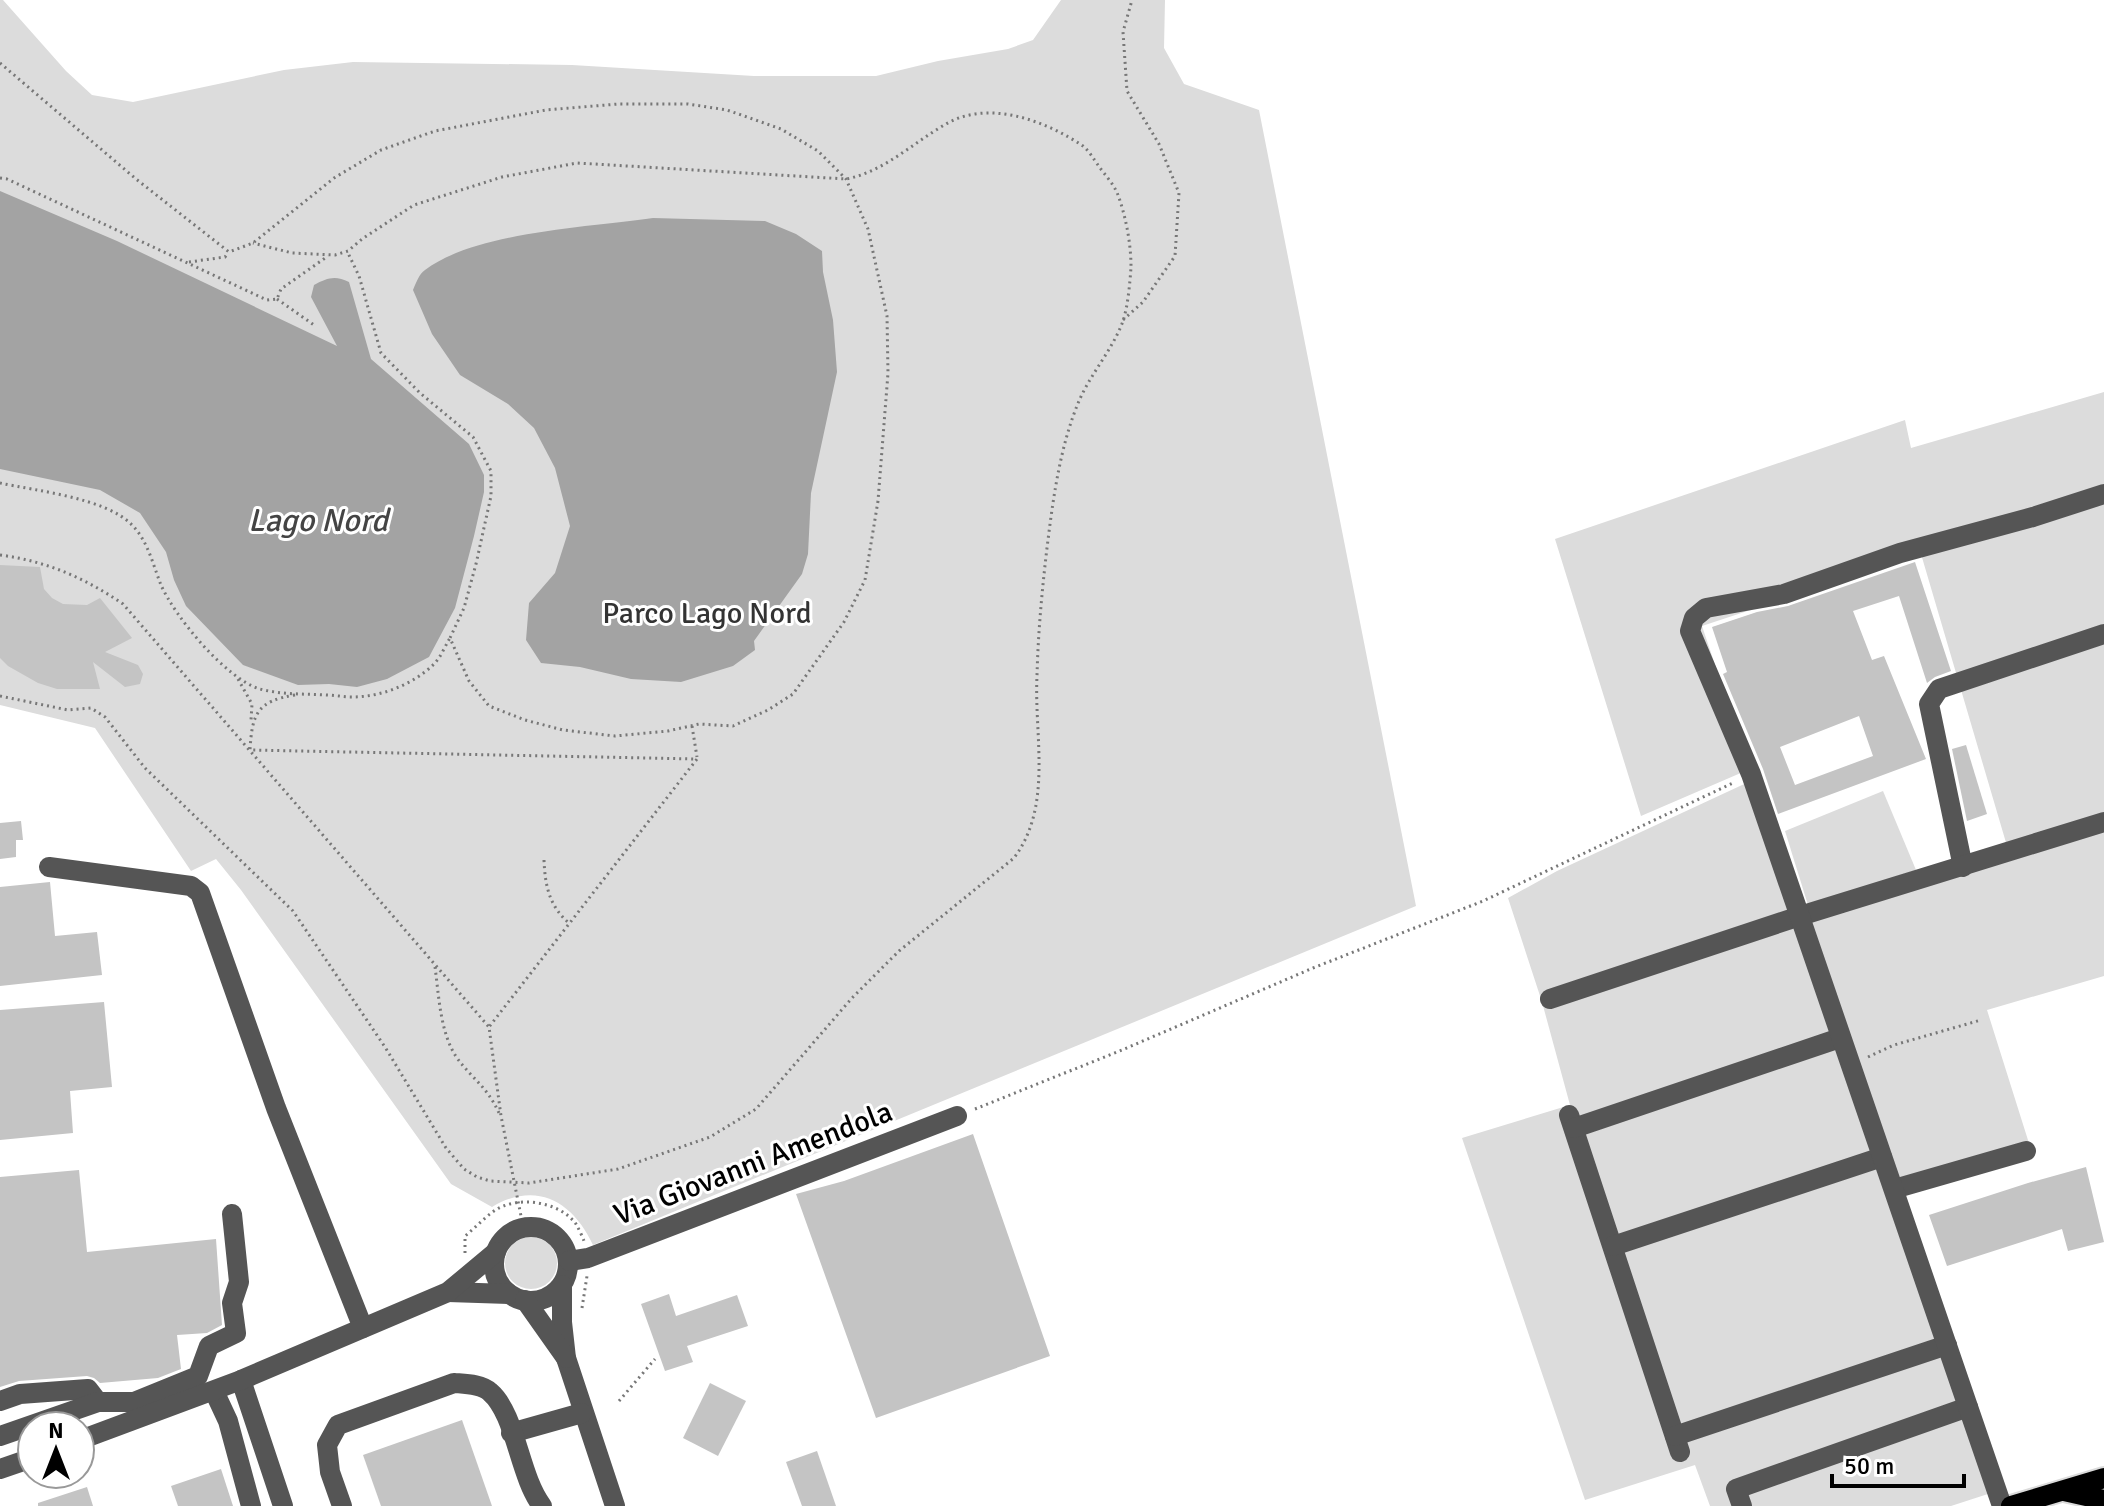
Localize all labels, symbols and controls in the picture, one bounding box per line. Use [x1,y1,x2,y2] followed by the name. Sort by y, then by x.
[248,501,392,540] water label: Lago Nord
[602,595,812,632] park label: Parco Lago Nord
[609,1093,898,1234] street label: Via Giovanni Amendola
[16,1410,96,1490] north arrow
[48,1417,64,1444] text: N
[1832,1438,1964,1488] scale bar
[1844,1451,1894,1481] text: 50 m

